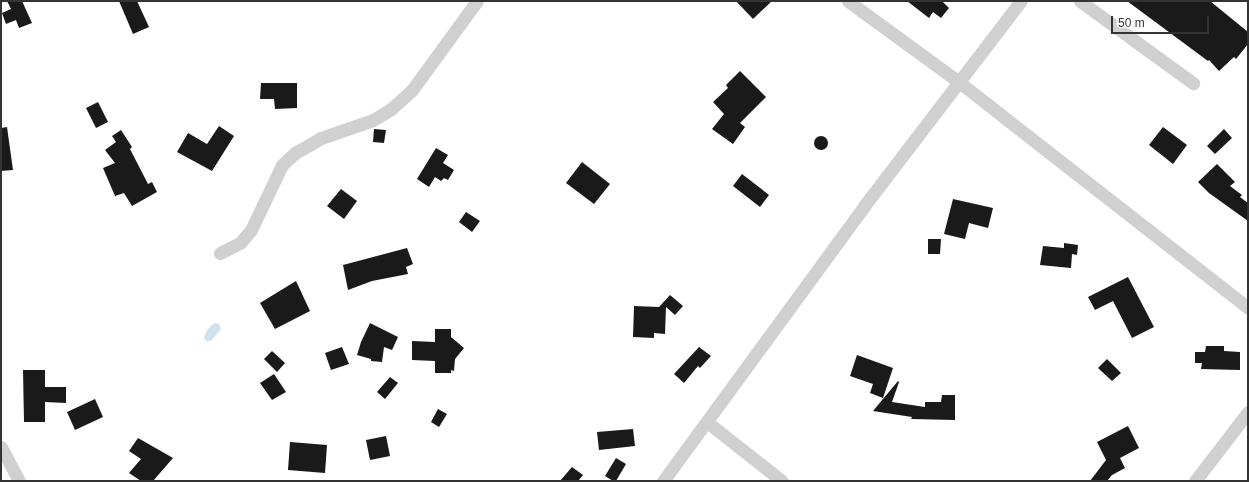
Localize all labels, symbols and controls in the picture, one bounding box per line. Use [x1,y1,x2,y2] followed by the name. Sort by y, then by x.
[1113,8,1211,34] scale bar
[1118,16,1145,30] text: 50 m

